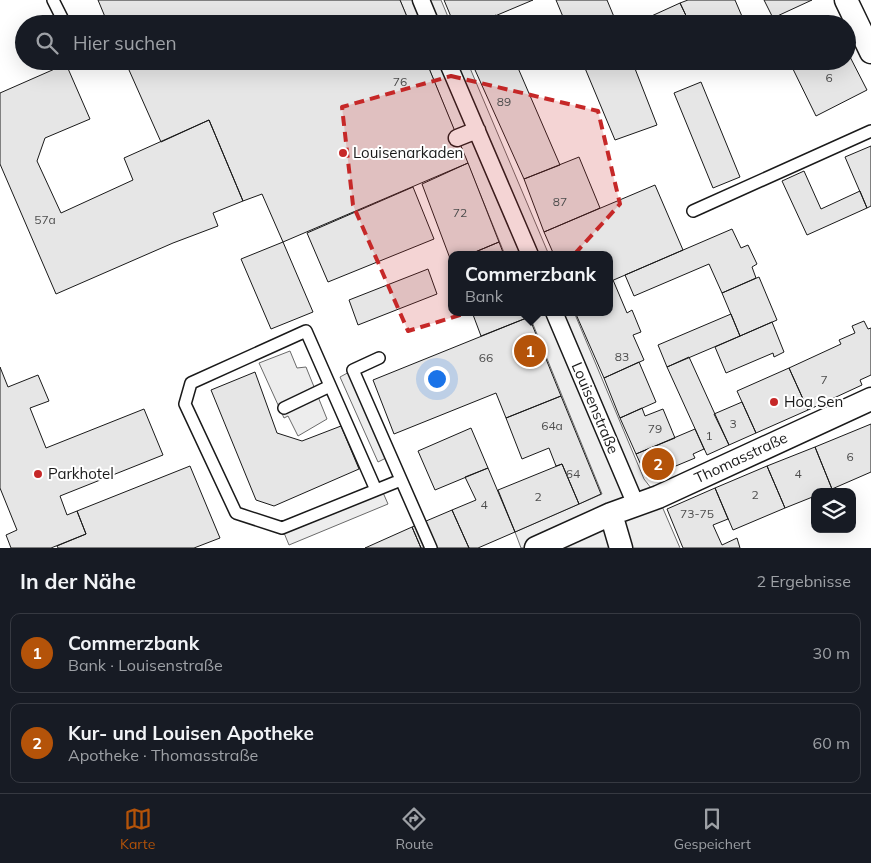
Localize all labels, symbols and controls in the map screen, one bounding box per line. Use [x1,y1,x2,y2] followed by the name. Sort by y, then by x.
[15,15,856,70] search box
[33,29,61,57] icon: search
[73,31,177,55] text: Hier suchen
[825,70,833,85] house number: 6
[393,74,407,89] house number: 76
[497,94,511,109] house number: 89
[353,143,463,162] place label: Louisenarkaden
[337,147,349,159] marker: Louisenarkaden
[553,194,567,209] house number: 87
[453,205,467,220] house number: 72
[34,212,56,227] house number: 57a
[448,251,613,316] popup
[465,262,596,286] text: Commerzbank
[465,286,503,306] text: Bank
[514,332,546,370] pin: 1
[615,349,629,364] house number: 83
[479,350,493,365] house number: 66
[568,359,623,457] street label: Louisenstraße
[424,366,450,392] your location
[820,372,828,387] house number: 7
[784,392,843,411] place label: Hoa Sen
[768,396,780,408] marker: Hoa Sen
[729,416,737,431] house number: 3
[541,418,563,433] house number: 64a
[648,421,662,436] house number: 79
[691,428,790,487] street label: Thomasstraße
[705,428,713,443] house number: 1
[642,445,674,483] pin: 2
[846,449,854,464] house number: 6
[48,464,114,483] place label: Parkhotel
[566,466,580,481] house number: 64
[794,466,802,481] house number: 4
[32,468,44,480] marker: Parkhotel
[751,487,759,502] house number: 2
[811,488,856,533] map controls
[811,488,856,533] button: layers
[534,489,542,504] house number: 2
[480,497,488,512] house number: 4
[680,506,714,521] house number: 73-75
[20,568,136,594] text: In der Nähe
[756,571,851,591] text: 2 Ergebnisse
[68,631,199,655] text: Commerzbank
[32,643,42,663] text: 1
[813,643,850,663] text: 30 m
[68,655,223,675] text: Bank · Louisenstraße
[68,721,314,745] text: Kur- und Louisen Apotheke
[32,733,42,753] text: 2
[813,733,850,753] text: 60 m
[68,745,258,765] text: Apotheke · Thomasstraße
[120,805,155,853] tab: Karte
[395,805,433,853] tab: Route
[674,805,751,853] tab: Gespeichert

